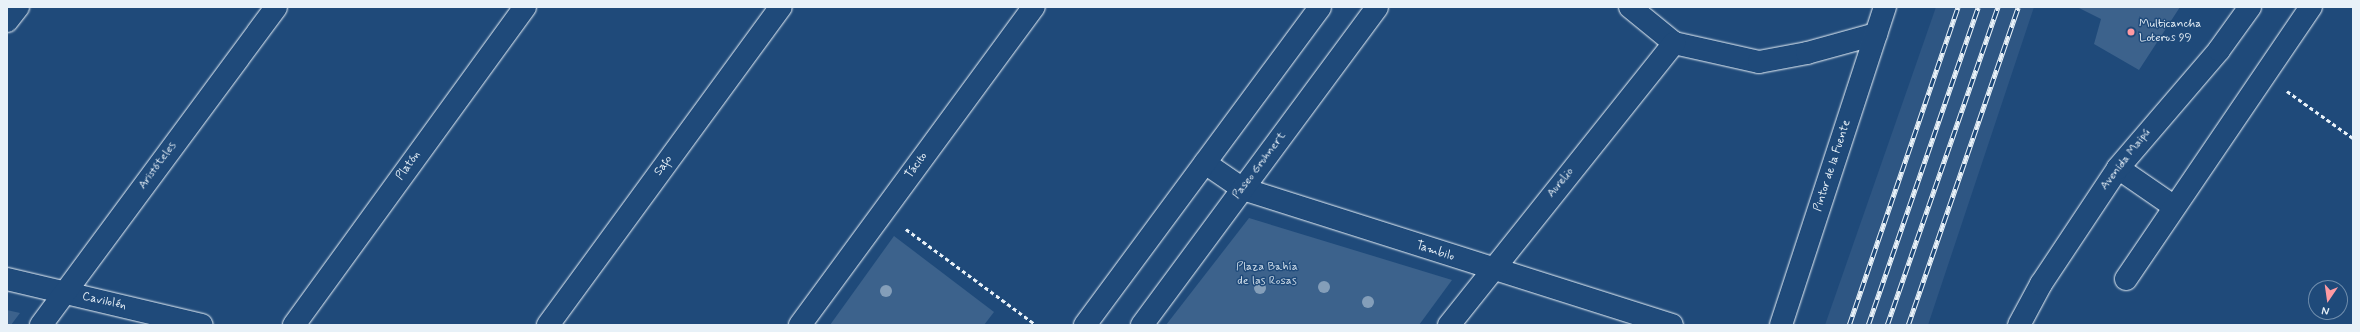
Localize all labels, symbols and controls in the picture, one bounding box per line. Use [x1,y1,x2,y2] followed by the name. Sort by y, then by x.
[2139,18,2201,46] place label: Multicancha Loteros 99
[2126,27,2136,37] marker: Multicancha Loteros 99
[1811,118,1855,214] street label: Pintor de la Fuente
[2098,127,2154,193] street label: Avenida Maipú
[1230,130,1290,202] street label: Paseo Grohnert
[136,140,180,192] street label: Aristóteles
[394,149,424,183] street label: Platón
[903,150,931,182] street label: Tácito
[652,153,676,179] street label: Safo
[1545,165,1577,201] street label: Aurelio
[1414,239,1456,265] street label: Tambilo
[1237,261,1297,289] park label: Plaza Bahía de las Rosas
[2308,280,2348,320] north arrow
[81,290,127,314] street label: Cavilolén
[2320,303,2331,318] text: N

